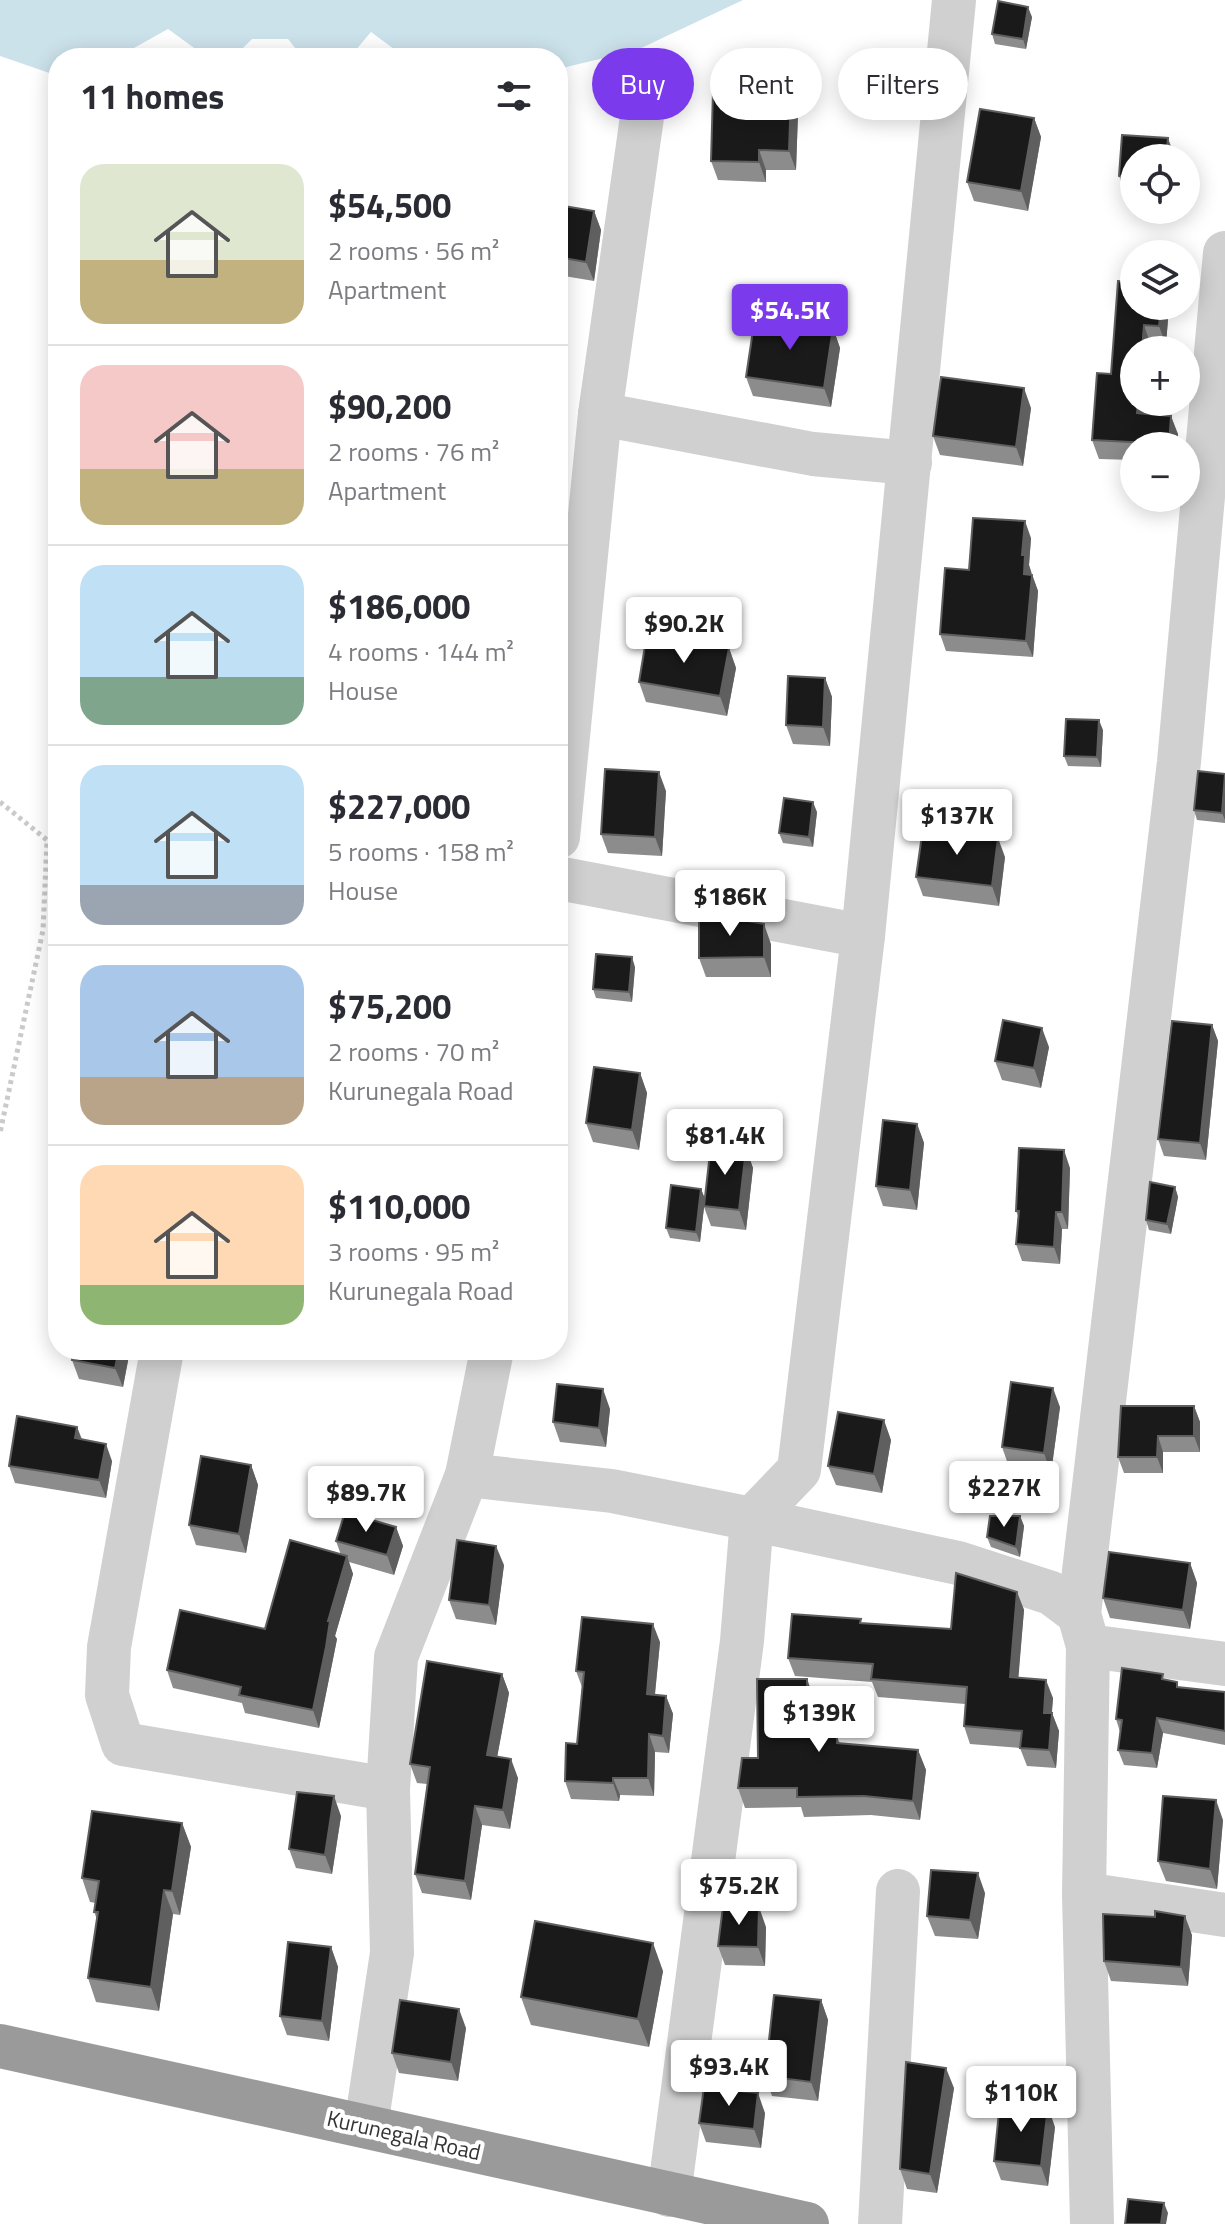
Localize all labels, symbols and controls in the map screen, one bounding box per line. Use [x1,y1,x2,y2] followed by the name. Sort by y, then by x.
[592,48,694,120] chip: Buy
[710,48,822,120] chip: Rent
[838,48,968,120] chip: Filters
[80,70,224,122] text: 11 homes
[492,74,536,118] icon: filters
[1120,144,1200,512] map controls
[1120,144,1200,224] button: locate
[328,179,451,231] text: $54,500
[144,196,240,292] icon: home
[328,231,499,270] text: 2 rooms · 56 m²
[1120,240,1200,320] button: layers
[328,270,446,309] text: Apartment
[725,284,855,352] pin: $54.5K
[750,290,830,329] text: $54.5K
[1120,336,1200,416] button: +
[328,380,451,432] text: $90,200
[144,397,240,493] icon: home
[328,432,499,471] text: 2 rooms · 76 m²
[1120,432,1200,512] button: −
[328,471,446,510] text: Apartment
[328,580,470,632] text: $186,000
[144,597,240,693] icon: home
[619,597,749,665] pin: $90.2K
[644,603,724,642] text: $90.2K
[328,632,514,671] text: 4 rooms · 144 m²
[328,671,398,710] text: House
[328,780,470,832] text: $227,000
[901,789,1013,857] pin: $137K
[920,795,994,834] text: $137K
[144,797,240,893] icon: home
[328,832,514,871] text: 5 rooms · 158 m²
[674,870,786,938] pin: $186K
[328,871,398,910] text: House
[693,876,767,915] text: $186K
[328,980,451,1032] text: $75,200
[144,997,240,1093] icon: home
[328,1032,499,1071] text: 2 rooms · 70 m²
[328,1071,514,1110] text: Kurunegala Road
[660,1109,790,1177] pin: $81.4K
[685,1115,765,1154] text: $81.4K
[328,1180,470,1232] text: $110,000
[144,1197,240,1293] icon: home
[328,1232,499,1271] text: 3 rooms · 95 m²
[328,1271,514,1310] text: Kurunegala Road
[948,1461,1060,1529] pin: $227K
[301,1466,431,1534] pin: $89.7K
[967,1467,1041,1506] text: $227K
[326,1472,406,1511] text: $89.7K
[763,1686,875,1754] pin: $139K
[782,1692,856,1731] text: $139K
[674,1859,804,1927] pin: $75.2K
[699,1865,779,1904] text: $75.2K
[664,2040,794,2108] pin: $93.4K
[689,2046,769,2085] text: $93.4K
[965,2066,1077,2134] pin: $110K
[984,2072,1058,2111] text: $110K
[324,2101,484,2169] street label: Kurunegala Road

